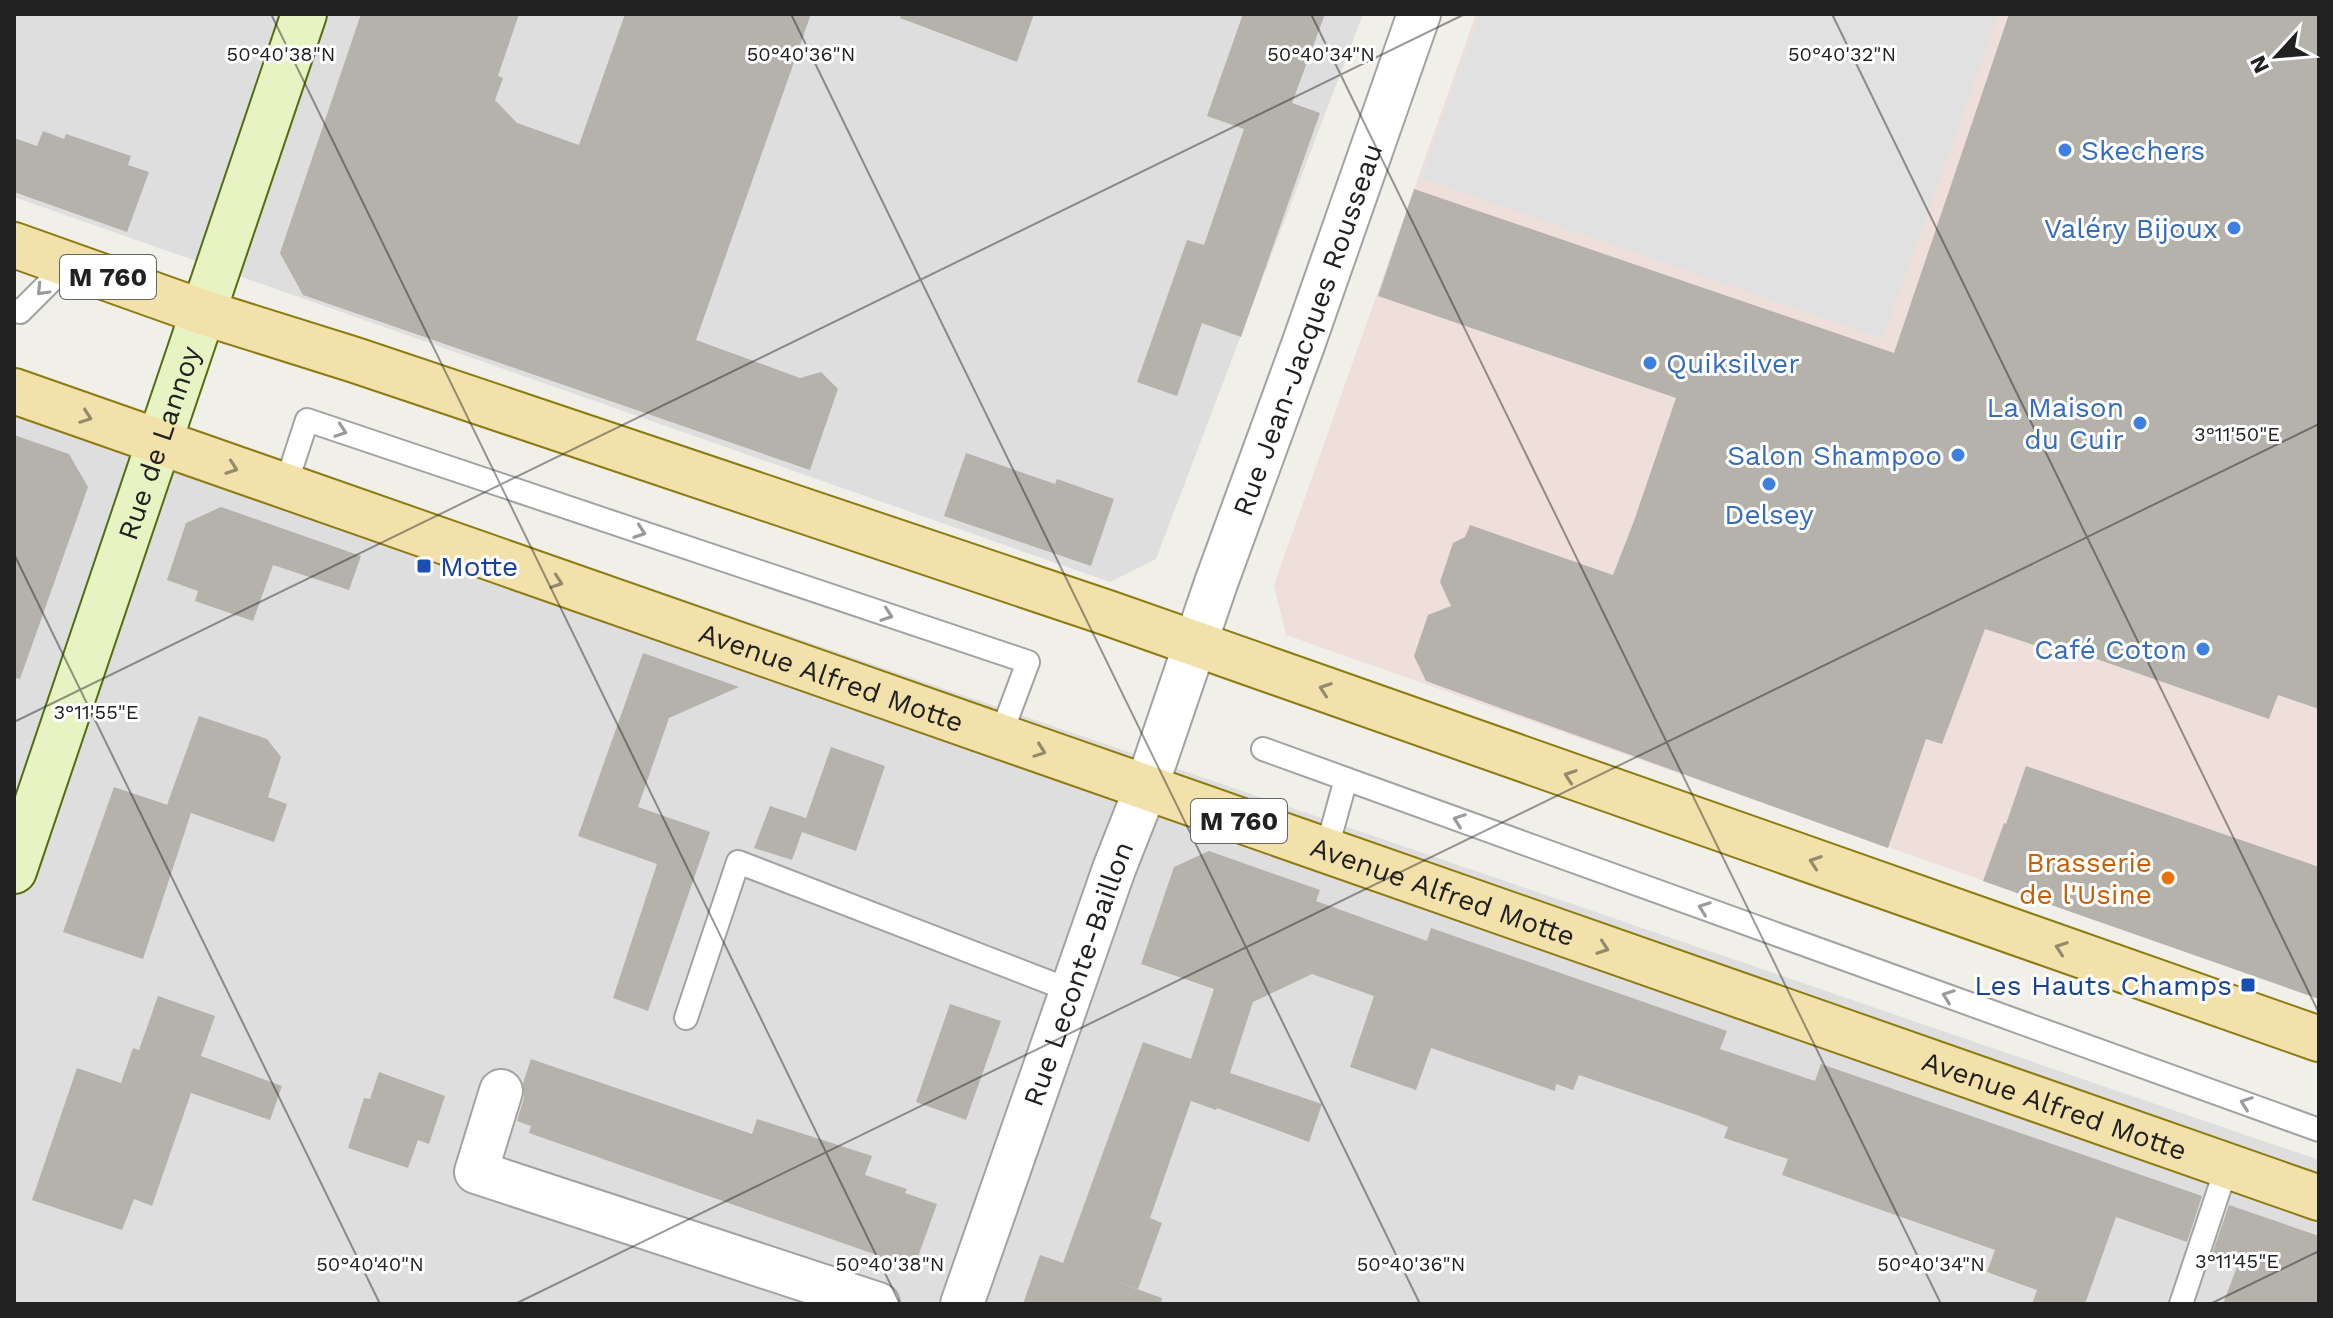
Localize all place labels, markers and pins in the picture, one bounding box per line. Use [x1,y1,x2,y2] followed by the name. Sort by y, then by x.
[2081,134,2205,167] place label: Skechers
[2056,141,2074,159] marker: Skechers
[2044,212,2218,245] place label: Valéry Bijoux
[2225,219,2243,237] marker: Valéry Bijoux
[1666,347,1800,380] place label: Quiksilver
[1641,354,1659,372] marker: Quiksilver
[1987,391,2124,456] place label: La Maison du Cuir
[2131,414,2149,432] marker: La Maison du Cuir
[1727,439,1942,472] place label: Salon Shampoo
[1949,446,1967,464] marker: Salon Shampoo
[1760,475,1778,493] marker: Delsey
[1724,498,1814,531] place label: Delsey
[440,550,518,583] place label: Motte
[415,557,433,575] marker: Motte
[2034,633,2187,666] place label: Café Coton
[2194,640,2212,658] marker: Café Coton
[2019,846,2152,911] place label: Brasserie de l'Usine
[2159,869,2177,887] marker: Brasserie de l'Usine
[1974,969,2232,1002] place label: Les Hauts Champs
[2239,976,2257,994] marker: Les Hauts Champs

